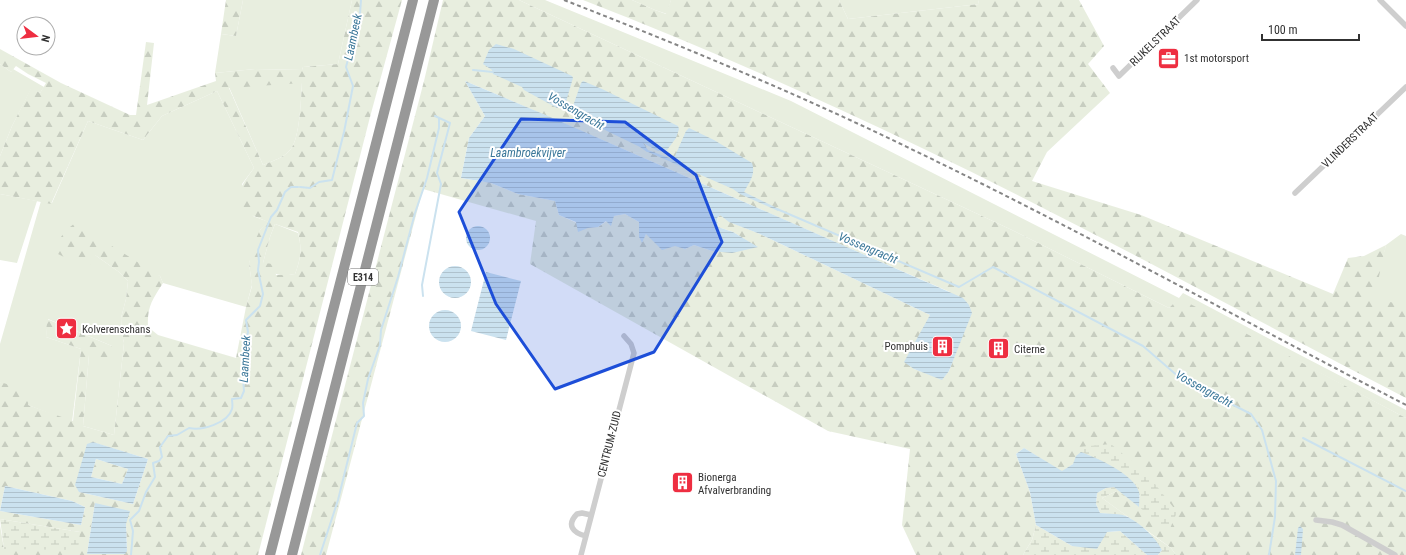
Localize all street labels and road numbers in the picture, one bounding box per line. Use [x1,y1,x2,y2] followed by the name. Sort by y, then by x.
[1127,14,1184,69] street label: RIJKELSTRAAT
[1319,110,1382,171] street label: VLINDERSTRAAT
[348,269,378,285] road number: E314
[595,410,624,479] street label: CENTRUM-ZUID

